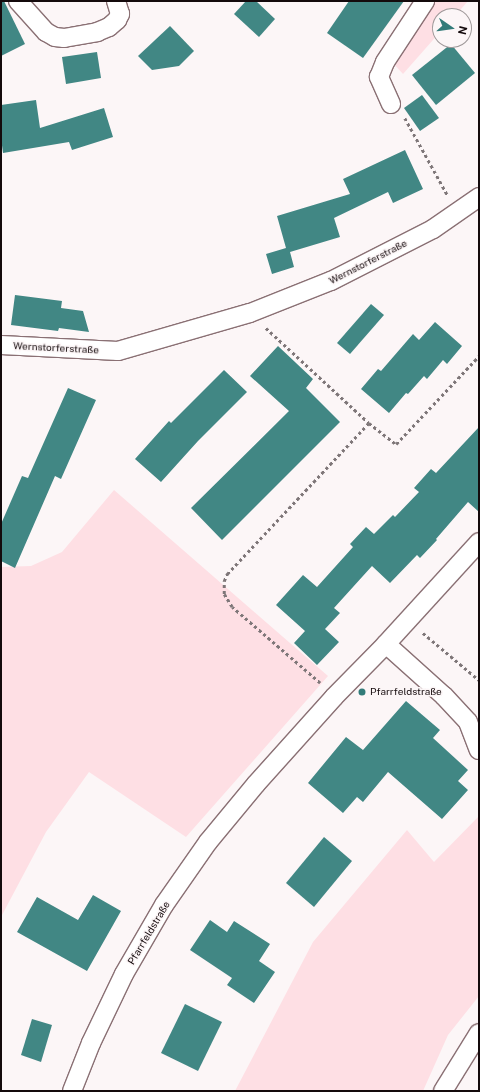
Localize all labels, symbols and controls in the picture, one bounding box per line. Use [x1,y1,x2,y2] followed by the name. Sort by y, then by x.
[432,8,472,48] north arrow
[456,25,470,36] text: N
[327,237,409,287] street label: Wernstorferstraße
[13,340,99,356] street label: Wernstorferstraße
[370,686,442,698] place label: Pfarrfeldstraße
[357,687,367,697] marker: Pfarrfeldstraße
[125,899,173,967] street label: Pfarrfeldstraße

